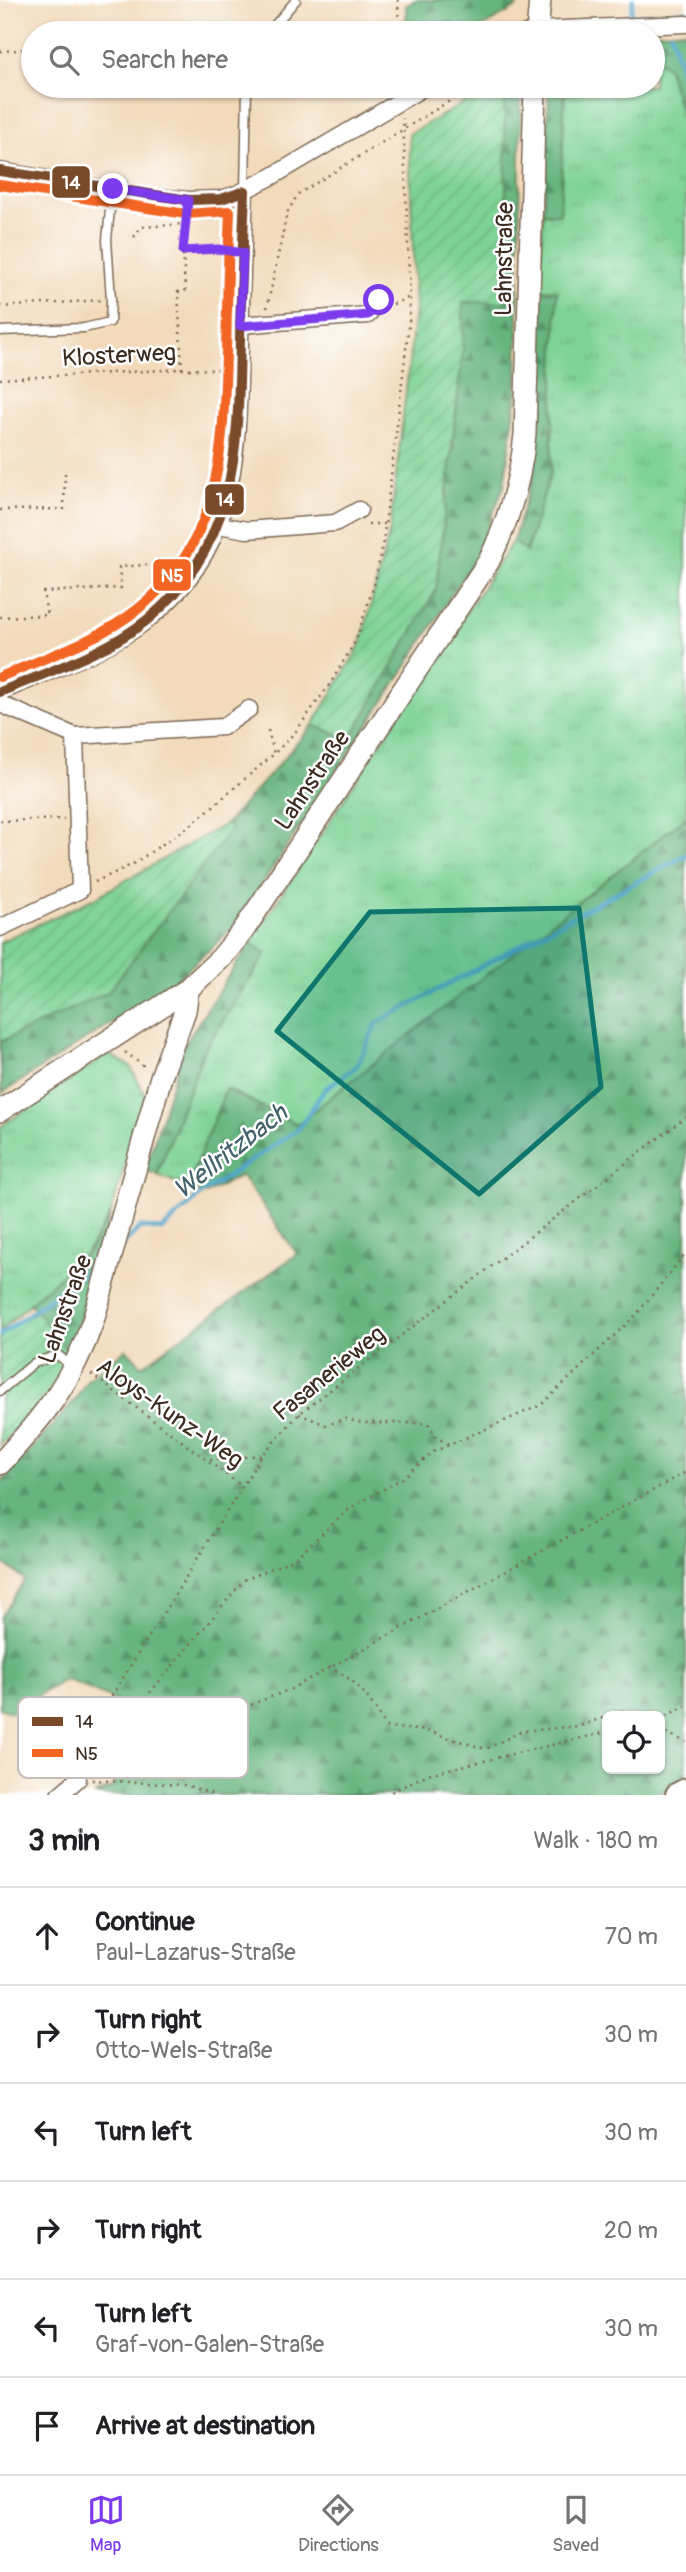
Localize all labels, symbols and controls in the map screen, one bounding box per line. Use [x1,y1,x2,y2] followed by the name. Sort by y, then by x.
[21,21,665,98] search box
[45,41,83,79] icon: search
[101,44,228,76] text: Search here
[51,165,91,199] line badge: 14
[62,171,80,195] text: 14
[97,173,128,204] route end
[489,202,520,316] street label: Lahnstraße
[363,284,394,315] route start
[61,338,177,373] street label: Klosterweg
[204,483,245,516] line badge: 14
[216,488,234,512] text: 14
[152,558,192,592] line badge: N5
[160,564,184,588] text: N5
[268,725,356,836] street label: Lahnstraße
[167,1096,295,1206] water label: Wellritzbach
[32,1250,99,1368] street label: Lahnstraße
[268,1319,391,1427] street label: Fasanerieweg
[91,1352,249,1475] street label: Aloys-Kunz-Weg
[18,1697,248,1778] legend
[75,1710,93,1734] text: 14
[602,1711,665,1774] map controls
[602,1711,665,1774] button: locate
[75,1742,98,1766] text: N5
[28,1822,100,1859] text: 3 min
[533,1826,658,1855] text: Walk · 180 m
[95,1906,195,1938] text: Continue
[28,1917,66,1955] icon: ahead
[605,1922,658,1951] text: 70 m
[95,1938,296,1967] text: Paul-Lazarus-Straße
[95,2004,201,2036] text: Turn right
[28,2015,66,2053] icon: right
[604,2020,658,2049] text: 30 m
[95,2036,272,2065] text: Otto-Wels-Straße
[28,2113,66,2151] icon: left
[95,2116,191,2148] text: Turn left
[604,2118,658,2147] text: 30 m
[28,2211,66,2249] icon: right
[95,2214,201,2246] text: Turn right
[604,2216,658,2245] text: 20 m
[95,2298,191,2330] text: Turn left
[28,2309,66,2347] icon: left
[604,2314,658,2343] text: 30 m
[95,2330,324,2359] text: Graf-von-Galen-Straße
[28,2407,66,2445] icon: arrive
[95,2410,315,2442] text: Arrive at destination
[87,2491,125,2557] tab: Map
[298,2491,379,2557] tab: Directions
[552,2491,599,2557] tab: Saved

